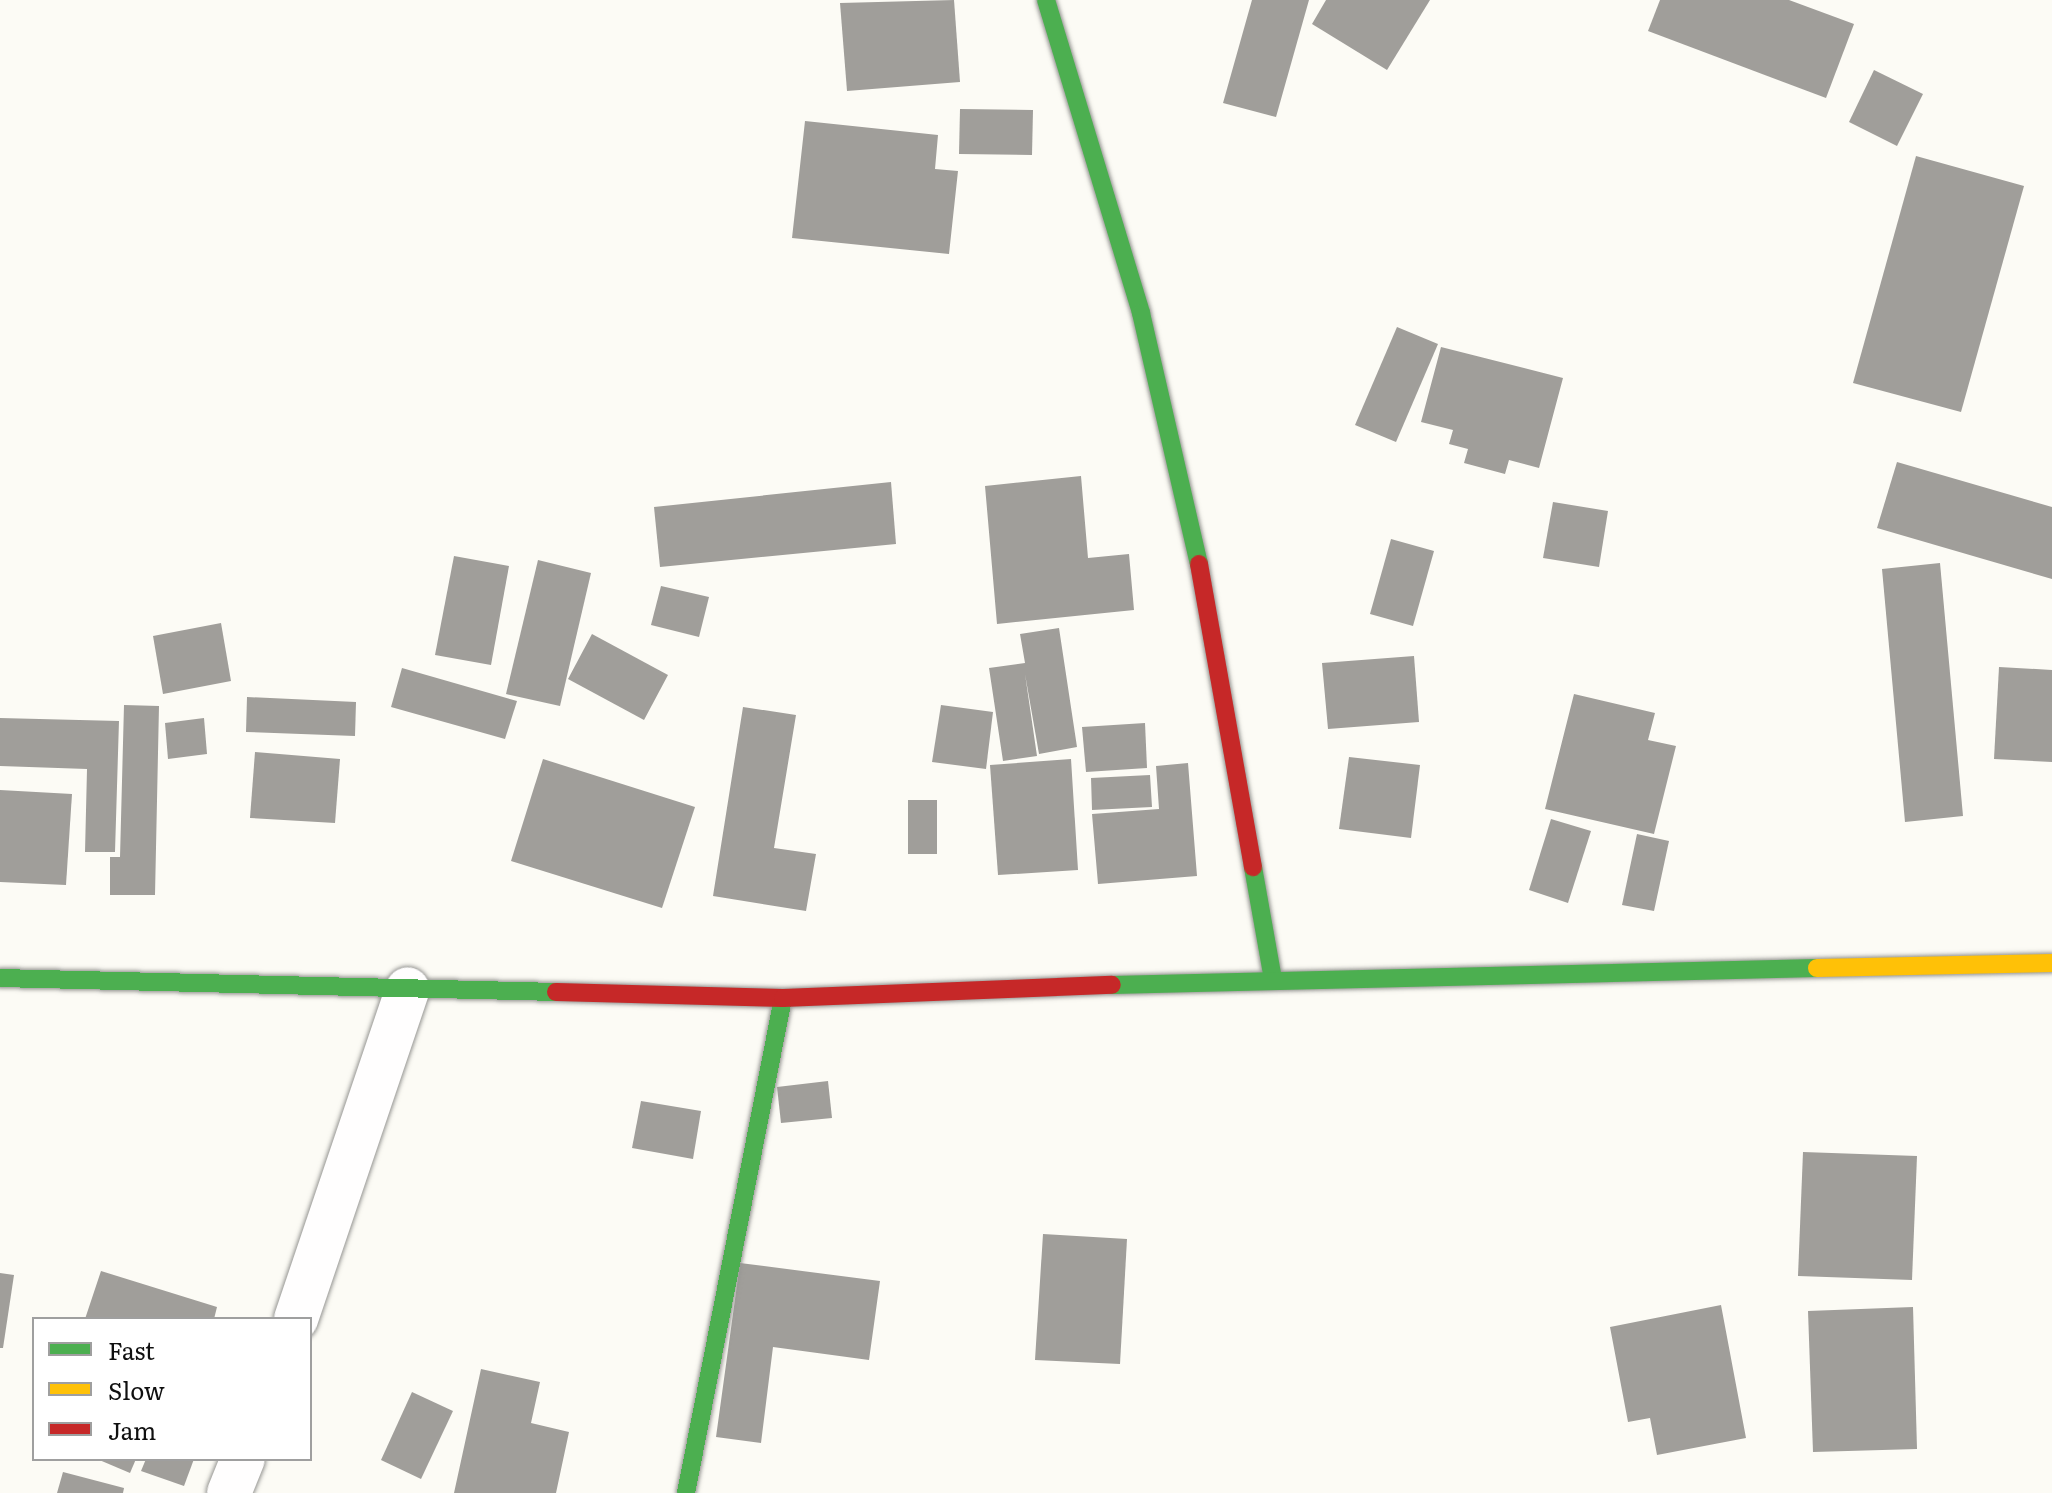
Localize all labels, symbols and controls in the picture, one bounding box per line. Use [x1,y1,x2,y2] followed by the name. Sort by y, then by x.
[32,1317,312,1461] legend
[108,1332,155,1367] text: Fast
[108,1372,165,1407] text: Slow
[108,1412,156,1447] text: Jam

